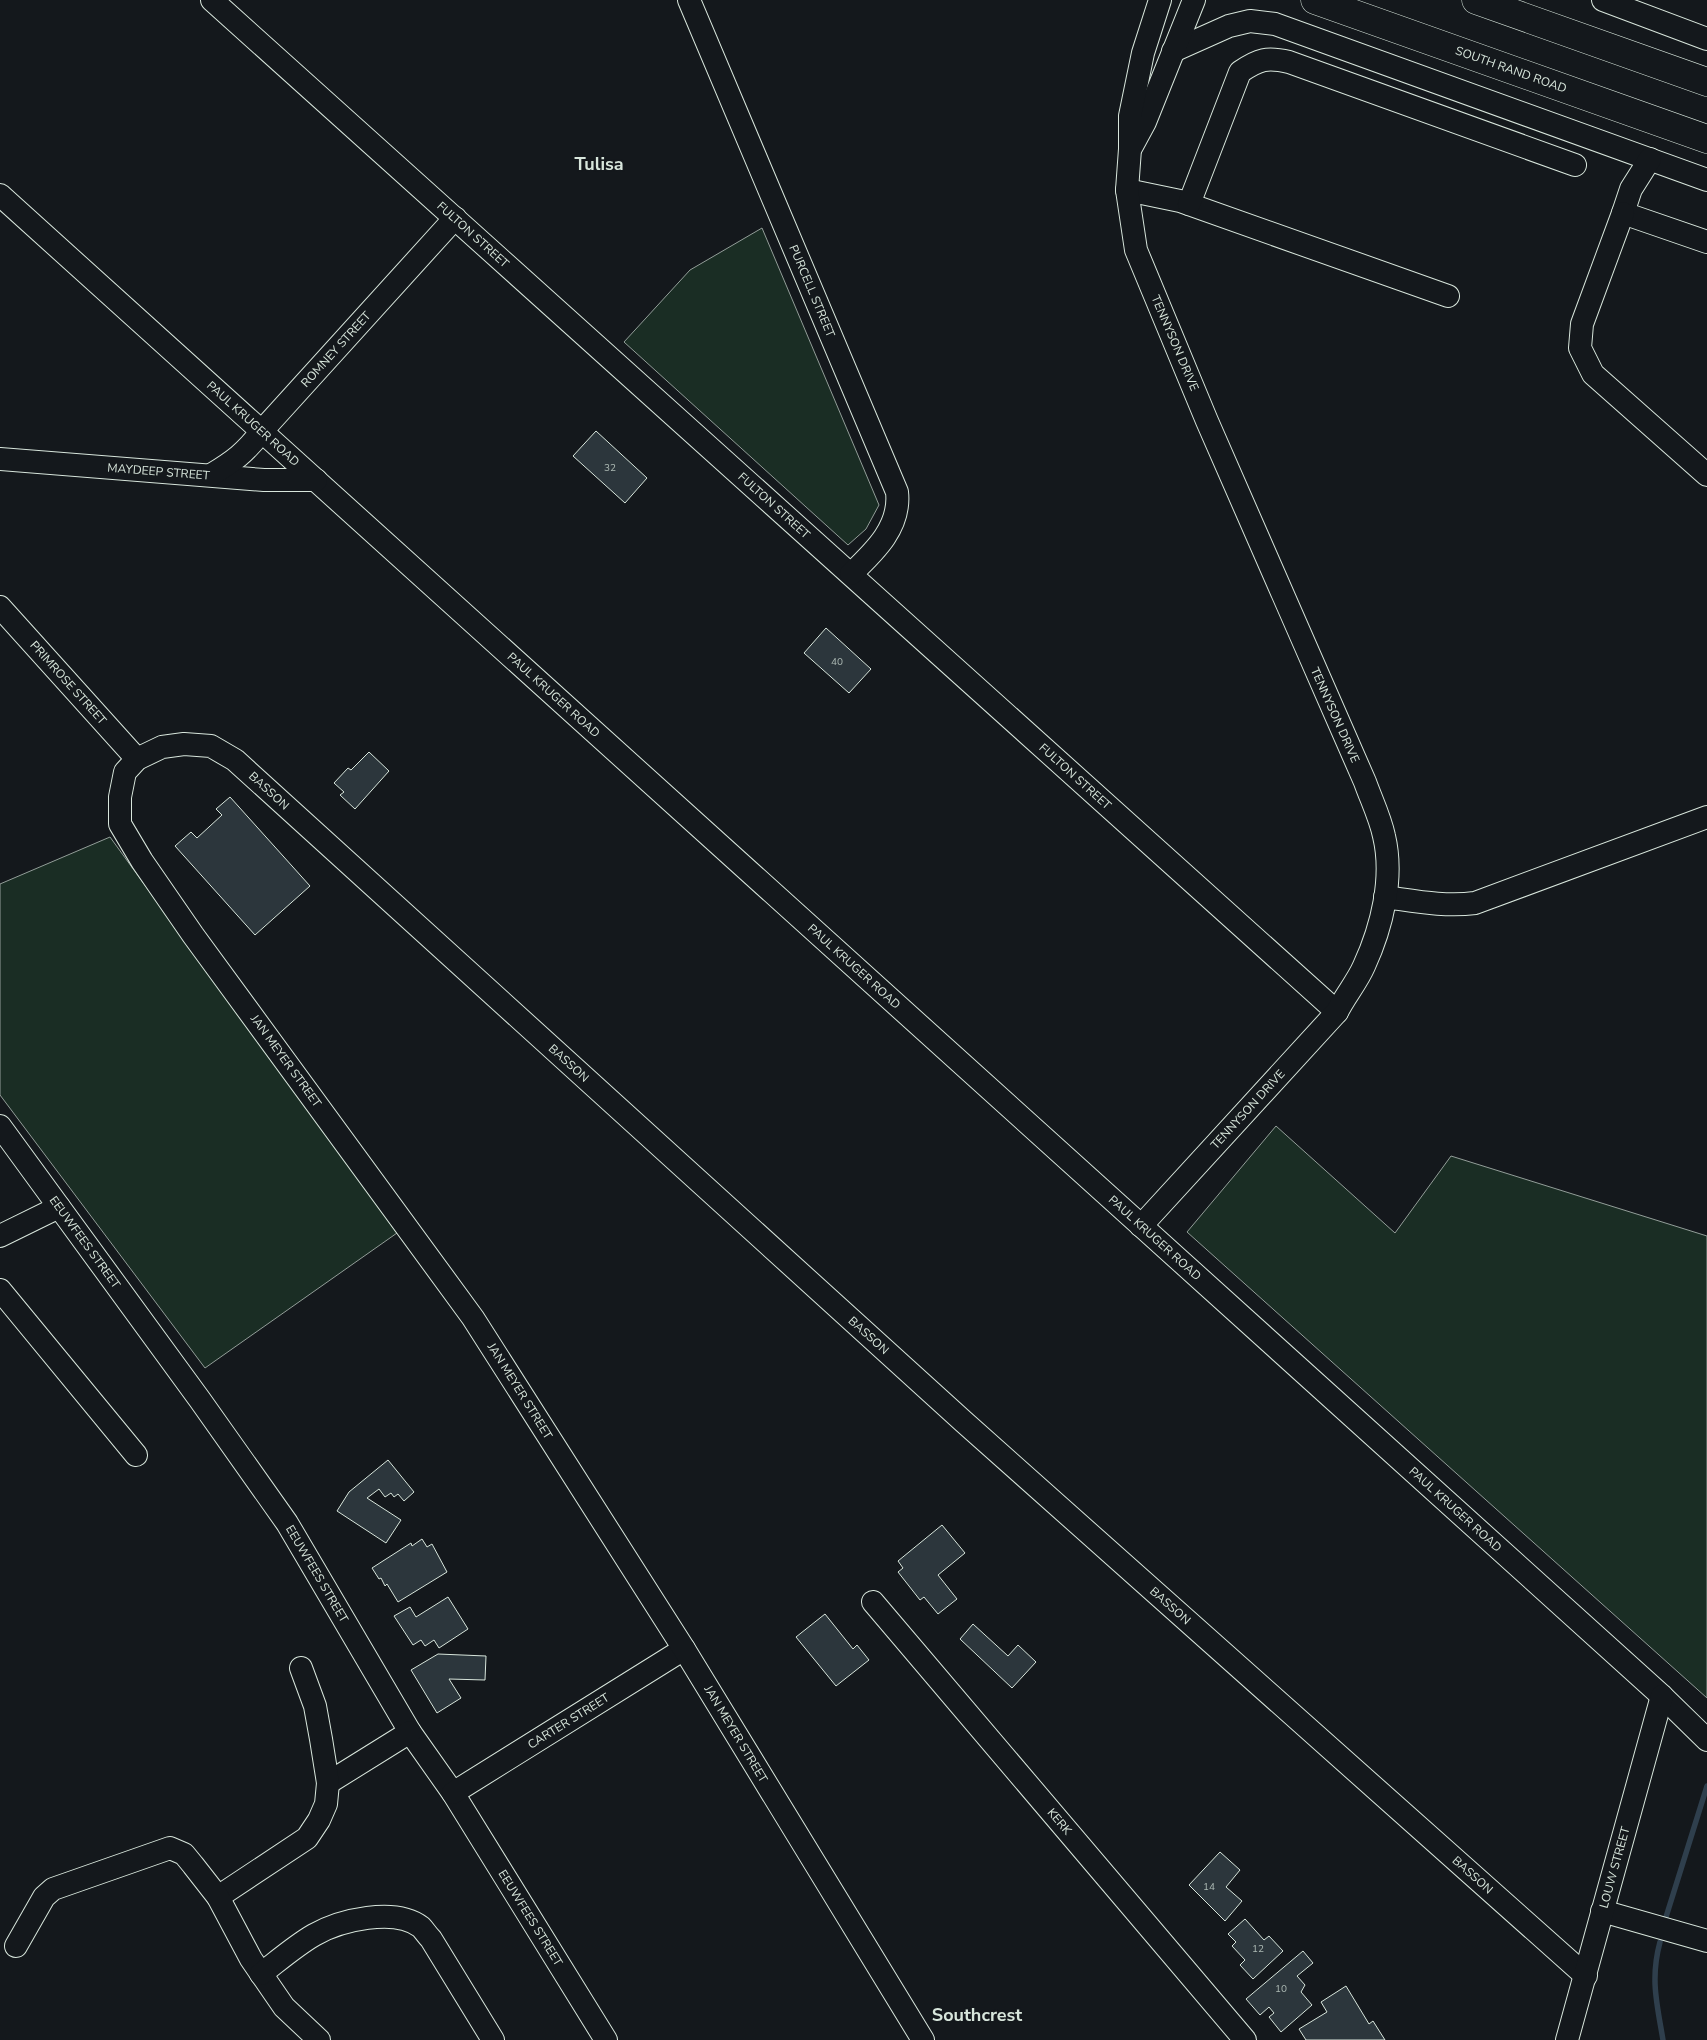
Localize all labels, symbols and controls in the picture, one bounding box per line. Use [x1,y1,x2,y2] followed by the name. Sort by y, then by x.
[1453,42,1569,97] street label: SOUTH RAND ROAD
[574,152,624,176] district label: Tulisa
[433,198,513,272] street label: FULTON STREET
[785,242,839,341] street label: PURCELL STREET
[1148,293,1202,393] street label: TENNYSON DRIVE
[297,307,375,391] street label: ROMNEY STREET
[203,378,303,470] street label: PAUL KRUGER ROAD
[107,460,211,484] street label: MAYDEEP STREET
[604,461,616,475] house number: 32
[735,469,814,543] street label: FULTON STREET
[26,638,111,729] street label: PRIMROSE STREET
[504,649,603,741] street label: PAUL KRUGER ROAD
[831,655,843,669] house number: 40
[1307,665,1363,765] street label: TENNYSON DRIVE
[1036,740,1115,814] street label: FULTON STREET
[245,768,293,813] street label: BASSON
[804,920,904,1013] street label: PAUL KRUGER ROAD
[246,1011,325,1111] street label: JAN MEYER STREET
[545,1041,593,1086] street label: BASSON
[1207,1066,1288,1153] street label: TENNYSON DRIVE
[1105,1192,1205,1284] street label: PAUL KRUGER ROAD
[46,1193,124,1292] street label: EEUWFEES STREET
[845,1313,892,1358] street label: BASSON
[483,1339,557,1443] street label: JAN MEYER STREET
[1406,1463,1505,1555] street label: PAUL KRUGER ROAD
[282,1522,352,1626] street label: EEUWFEES STREET
[1146,1583,1194,1628] street label: BASSON
[700,1682,772,1786] street label: JAN MEYER STREET
[525,1689,613,1753] street label: CARTER STREET
[1044,1805,1076,1839] street label: KERK
[1596,1824,1634,1910] street label: LOUW STREET
[1449,1853,1496,1898] street label: BASSON
[495,1867,567,1970] street label: EEUWFEES STREET
[1203,1880,1215,1894] house number: 14
[1252,1942,1264,1956] house number: 12
[1275,1982,1287,1996] house number: 10
[932,2003,1022,2027] district label: Southcrest

